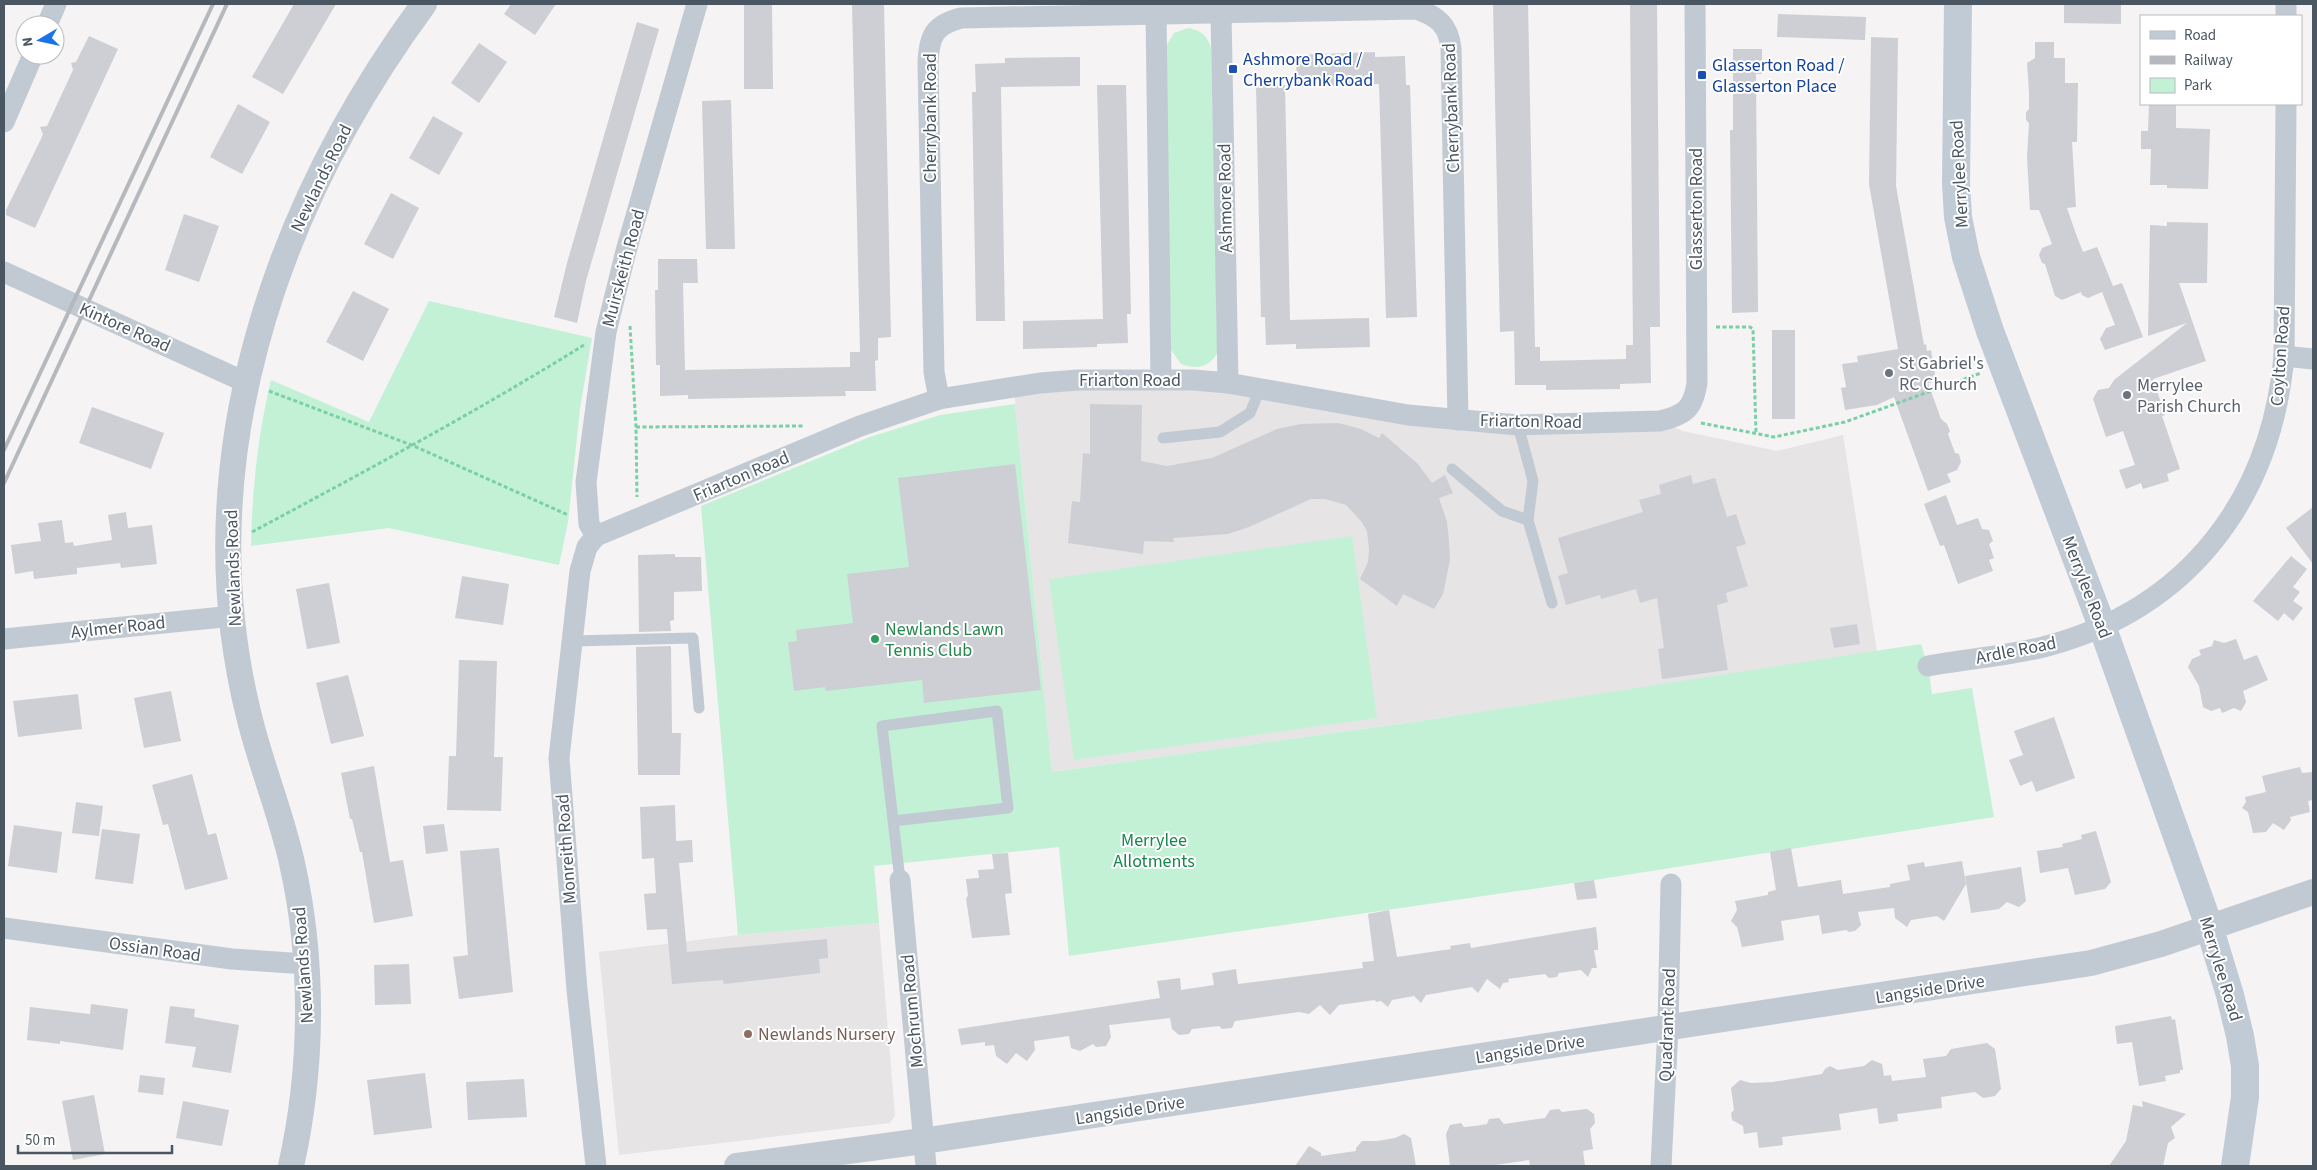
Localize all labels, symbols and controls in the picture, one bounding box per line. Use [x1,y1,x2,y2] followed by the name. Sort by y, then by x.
[15,15,65,65] north arrow
[2140,15,2302,105] legend
[2184,25,2216,46] text: Road
[18,36,39,48] text: N
[1437,43,1466,173] street label: Cherrybank Road
[1243,47,1373,93] place label: Ashmore Road / Cherrybank Road
[2184,50,2233,71] text: Railway
[918,53,943,183] street label: Cherrybank Road
[1712,53,1845,99] place label: Glasserton Road / Glasserton Place
[1227,63,1239,75] marker: Ashmore Road / Cherrybank Road
[1696,69,1708,81] marker: Glasserton Road / Glasserton Place
[2184,75,2213,96] text: Park
[1944,119,1975,229] street label: Merrylee Road
[285,120,358,236] street label: Newlands Road
[1212,143,1239,253] street label: Ashmore Road
[1684,148,1709,270] street label: Glasserton Road
[596,206,651,330] street label: Muirskeith Road
[75,296,174,359] street label: Kintore Road
[2265,305,2296,407] street label: Coylton Road
[1899,351,1984,397] place label: St Gabriel's RC Church
[1883,367,1895,379] marker: St Gabriel's RC Church
[1079,368,1181,393] street label: Friarton Road
[2137,373,2241,419] place label: Merrylee Parish Church
[2121,389,2133,401] marker: Merrylee Parish Church
[1480,408,1582,435] street label: Friarton Road
[689,445,793,508] street label: Friarton Road
[219,509,248,627] street label: Newlands Road
[2056,532,2118,642] street label: Merrylee Road
[70,610,167,645] street label: Aylmer Road
[885,617,1004,663] place label: Newlands Lawn Tennis Club
[1974,630,2059,671] street label: Ardle Road
[869,633,881,645] marker: Newlands Lawn Tennis Club
[550,793,583,905] street label: Monreith Road
[1113,828,1195,874] park label: Merrylee Allotments
[287,906,320,1024] street label: Newlands Road
[2193,914,2248,1024] street label: Merrylee Road
[107,931,203,968] street label: Ossian Road
[895,953,930,1069] street label: Mochrum Road
[1653,968,1682,1082] street label: Quadrant Road
[1874,969,1987,1010] street label: Langside Drive
[758,1022,896,1047] place label: Newlands Nursery
[742,1028,754,1040] marker: Newlands Nursery
[1474,1029,1587,1070] street label: Langside Drive
[1074,1090,1187,1131] street label: Langside Drive
[18,1122,171,1154] scale bar
[25,1130,55,1151] text: 50 m

